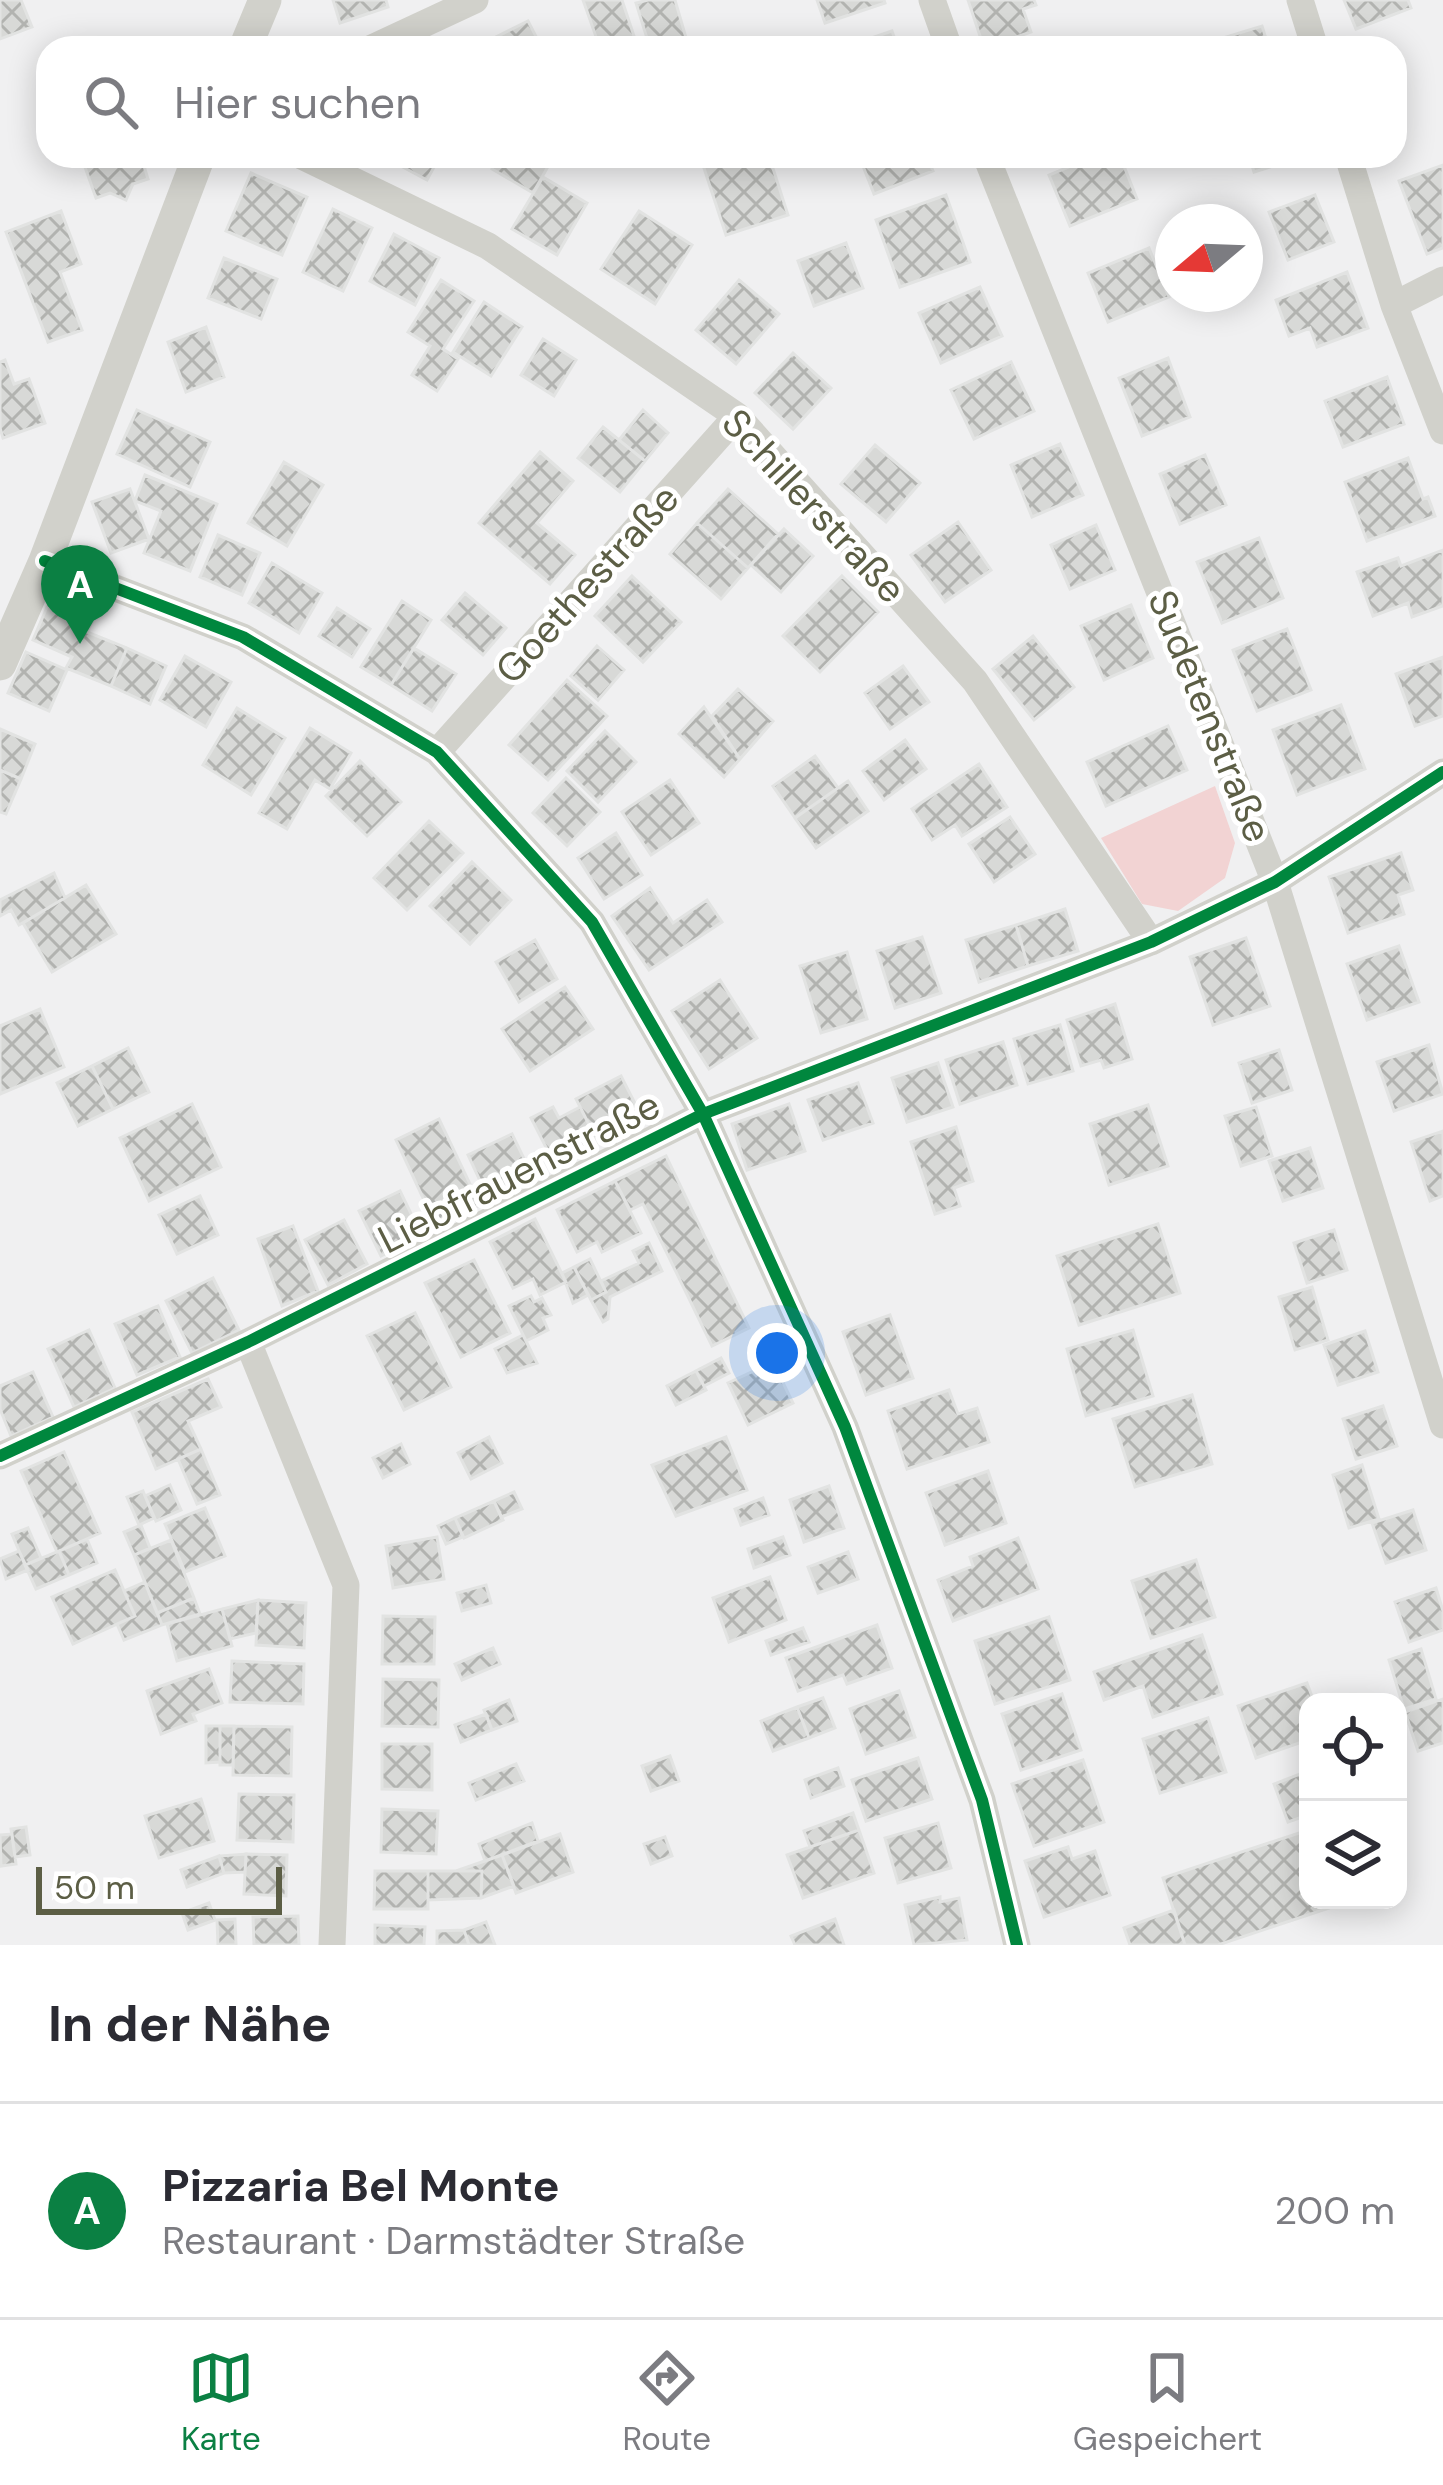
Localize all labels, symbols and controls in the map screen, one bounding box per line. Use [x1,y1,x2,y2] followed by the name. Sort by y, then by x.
[36,36,1407,168] search box
[78,69,144,135] icon: search
[174,73,421,132] text: Hier suchen
[1155,204,1263,312] north arrow
[711,398,917,614] street label: Schillerstraße
[484,474,690,694] street label: Goethestraße
[41,545,119,644] pin: A
[1136,583,1284,849] street label: Sudetenstraße
[370,1079,668,1265] street label: Liebfrauenstraße
[747,1323,807,1383] your location
[1299,1693,1407,1909] map controls
[1299,1693,1407,1801] button: locate
[1299,1801,1407,1909] button: layers
[36,1861,282,1914] scale bar
[54,1866,135,1909] text: 50 m
[48,1990,332,2057] text: In der Nähe
[162,2156,560,2215] text: Pizzaria Bel Monte
[73,2185,101,2236] text: A
[1274,2185,1395,2236] text: 200 m
[162,2215,745,2266] text: Restaurant · Darmstädter Straße
[181,2345,261,2460] tab: Karte
[623,2345,711,2460] tab: Route
[1073,2345,1262,2460] tab: Gespeichert

